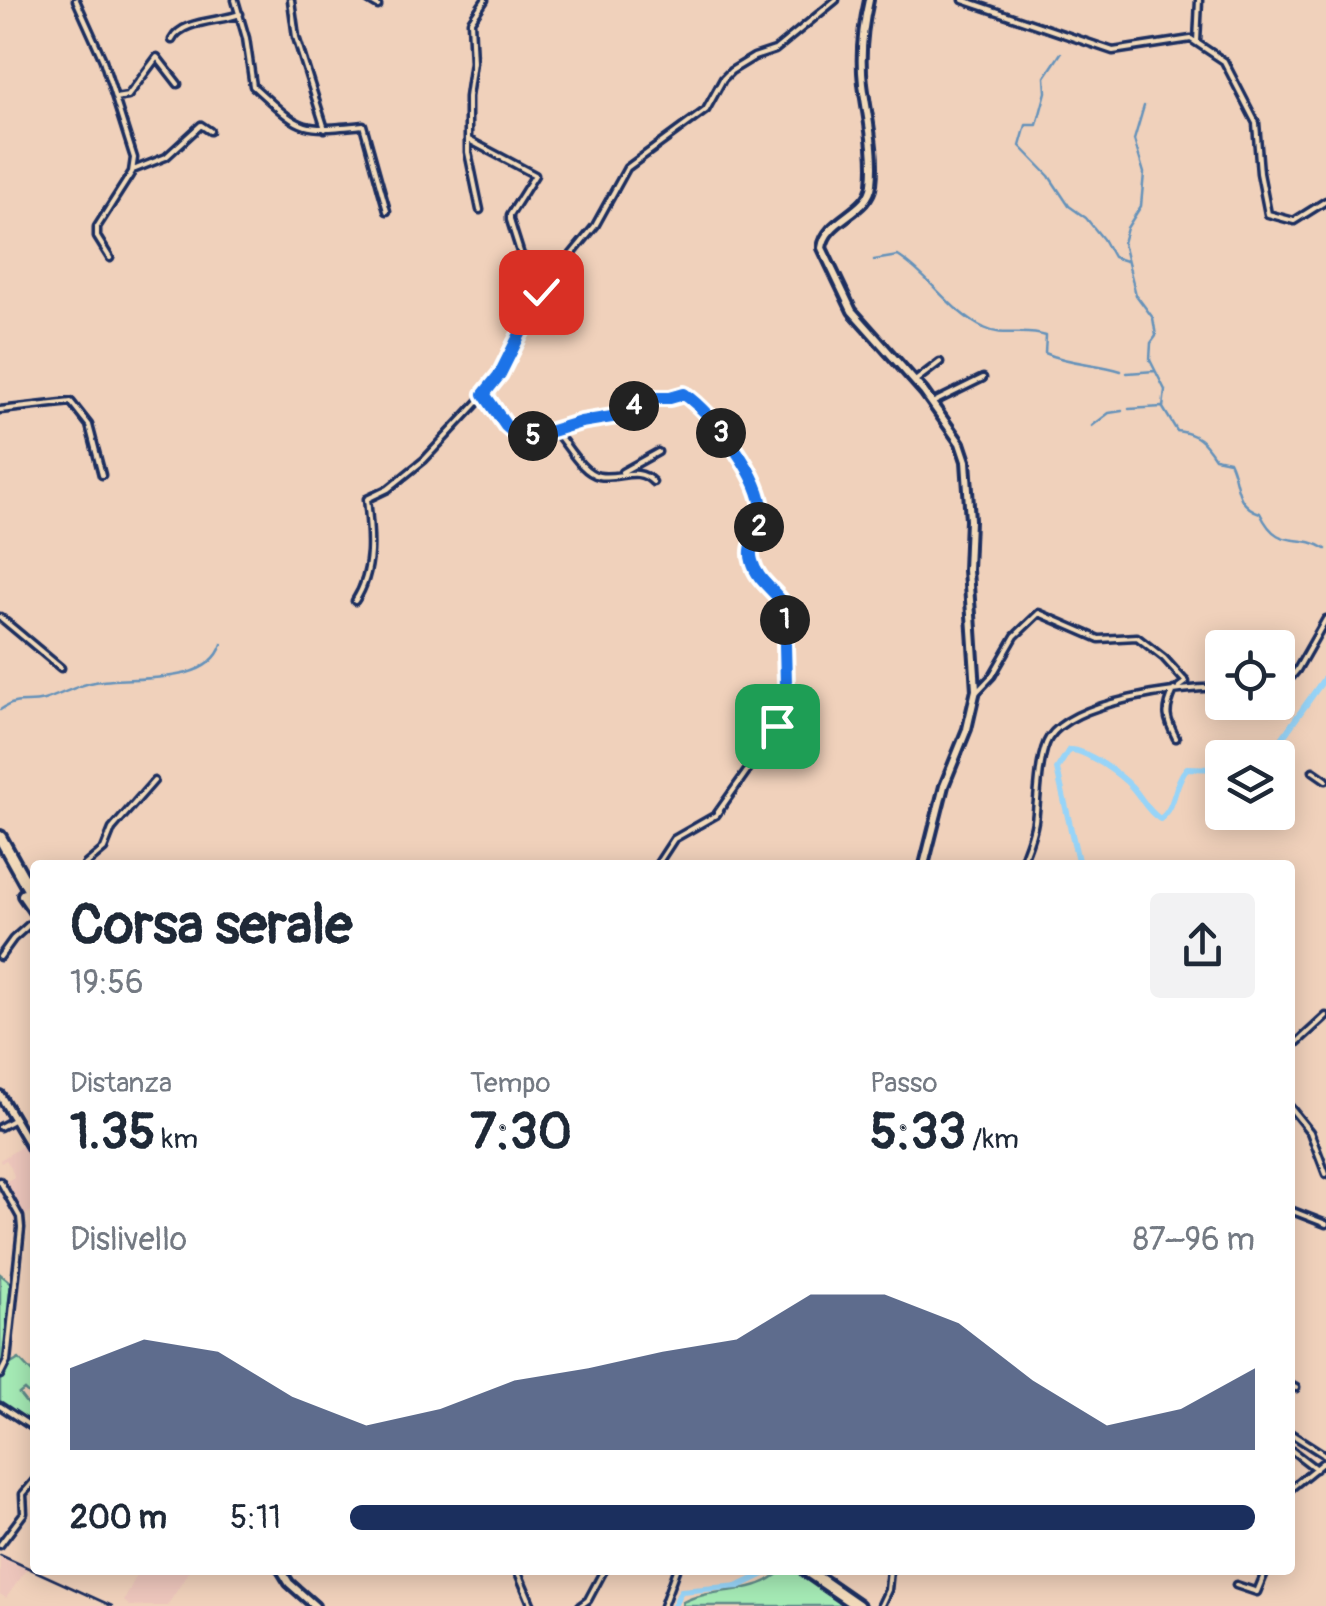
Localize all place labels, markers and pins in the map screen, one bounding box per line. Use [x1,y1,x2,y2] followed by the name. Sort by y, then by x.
[499,250,584,335] pin
[609,381,659,431] pin: 4
[696,408,746,458] pin: 3
[508,411,558,461] pin: 5
[734,502,784,552] pin: 2
[760,595,810,645] pin: 1
[735,684,820,769] pin

